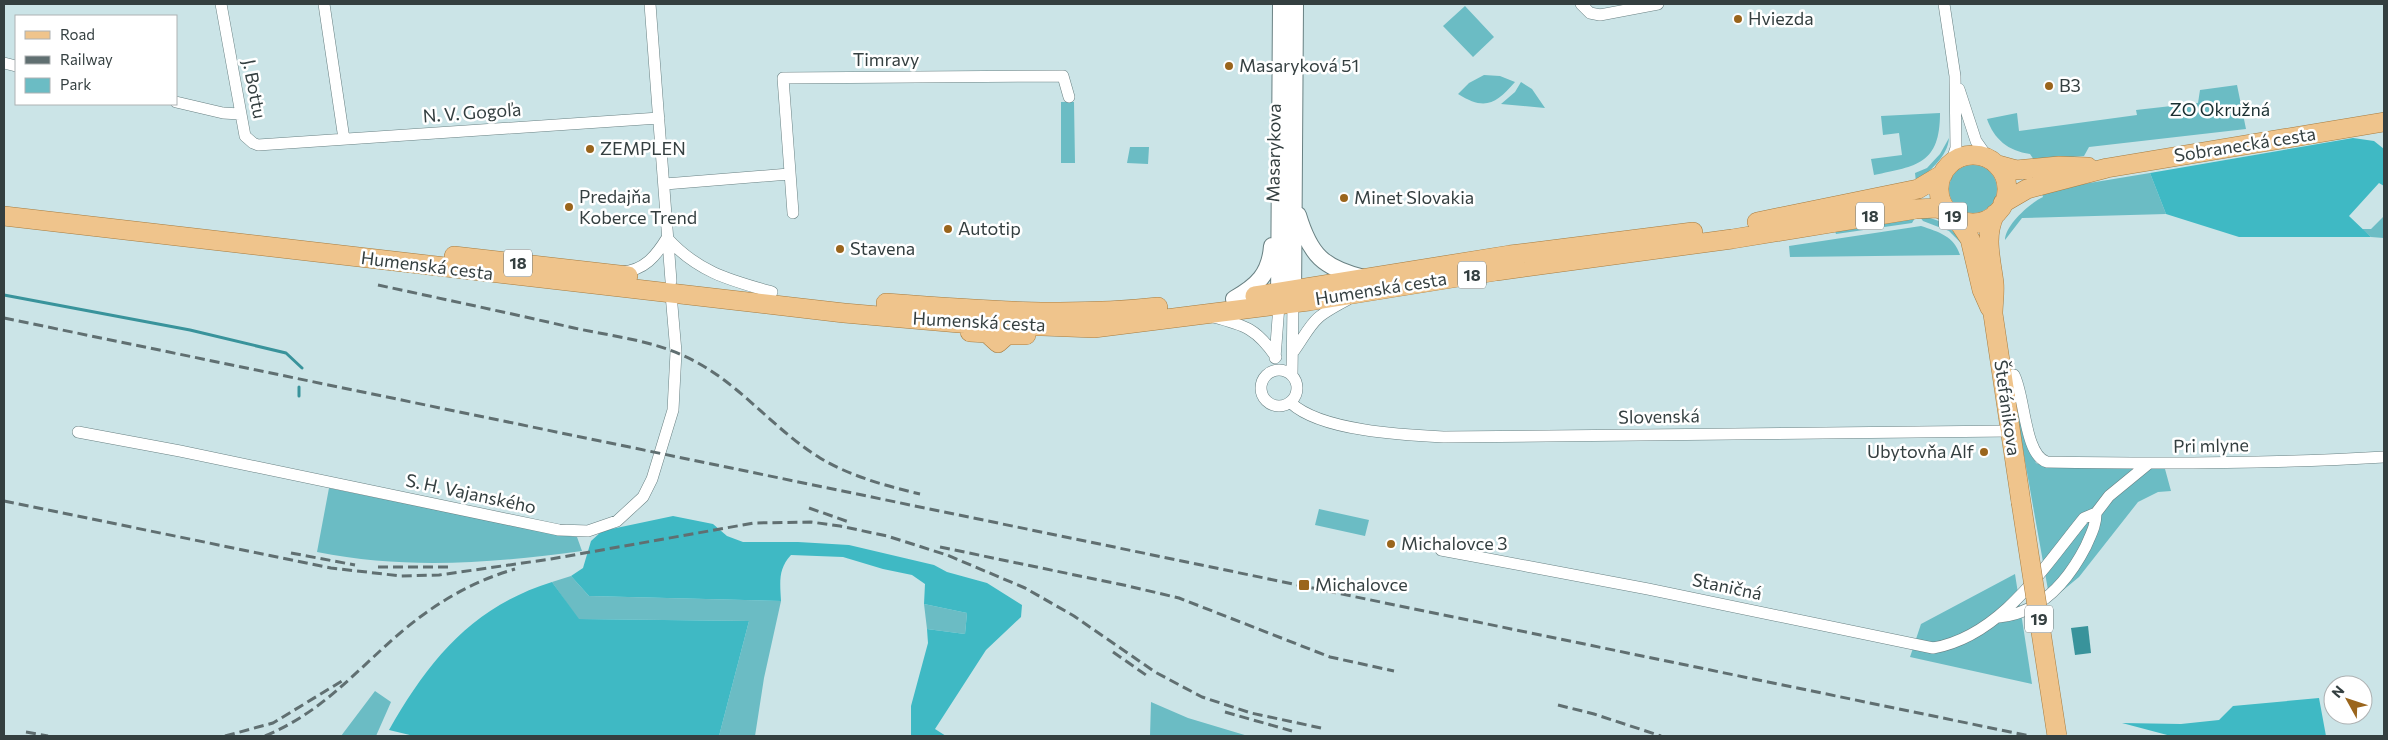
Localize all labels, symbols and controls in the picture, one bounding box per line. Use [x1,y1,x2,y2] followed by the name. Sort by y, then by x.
[1748,7,1814,29] place label: Hviezda
[1732,13,1744,25] marker: Hviezda
[15,15,178,105] legend
[60,25,95,43] text: Road
[853,48,919,70] street label: Timravy
[60,50,113,68] text: Railway
[1239,54,1359,76] place label: Masaryková 51
[238,57,272,120] street label: J. Bottu
[1223,60,1235,72] marker: Masaryková 51
[2059,74,2081,96] place label: B3
[60,75,91,93] text: Park
[2043,80,2055,92] marker: B3
[422,98,522,126] street label: N. V. Gogoľa
[2170,98,2270,120] park label: ZO Okružná
[1261,103,1285,203] street label: Masarykova
[2173,122,2317,166] street label: Sobranecká cesta
[600,137,686,159] place label: ZEMPLEN
[584,143,596,155] marker: ZEMPLEN
[579,185,697,228] place label: Predajňa Koberce Trend
[1354,186,1474,208] place label: Minet Slovakia
[1338,192,1350,204] marker: Minet Slovakia
[563,201,575,213] marker: Predajňa Koberce Trend
[1856,202,1884,230] road number: 18
[1939,202,1967,230] road number: 19
[958,217,1021,239] place label: Autotip
[942,223,954,235] marker: Autotip
[850,237,915,259] place label: Stavena
[834,243,846,255] marker: Stavena
[360,246,495,284] street label: Humenská cesta
[504,250,532,276] road number: 18
[1458,262,1486,288] road number: 18
[1313,267,1448,309] street label: Humenská cesta
[912,307,1046,335] street label: Humenská cesta
[1990,359,2026,457] street label: Štefánikova
[1618,404,1700,428] street label: Slovenská
[2173,433,2249,457] street label: Pri mlyne
[1867,440,1975,462] place label: Ubytovňa Alf
[1978,446,1990,458] marker: Ubytovňa Alf
[404,468,538,518] street label: S. H. Vajanského
[1401,532,1508,554] place label: Michalovce 3
[1385,538,1397,550] marker: Michalovce 3
[1690,568,1764,604] street label: Staničná
[1315,573,1408,595] place label: Michalovce
[1297,578,1311,592] marker: Michalovce
[2025,606,2053,632] road number: 19
[2323,675,2373,725] north arrow
[2328,682,2348,701] text: N

